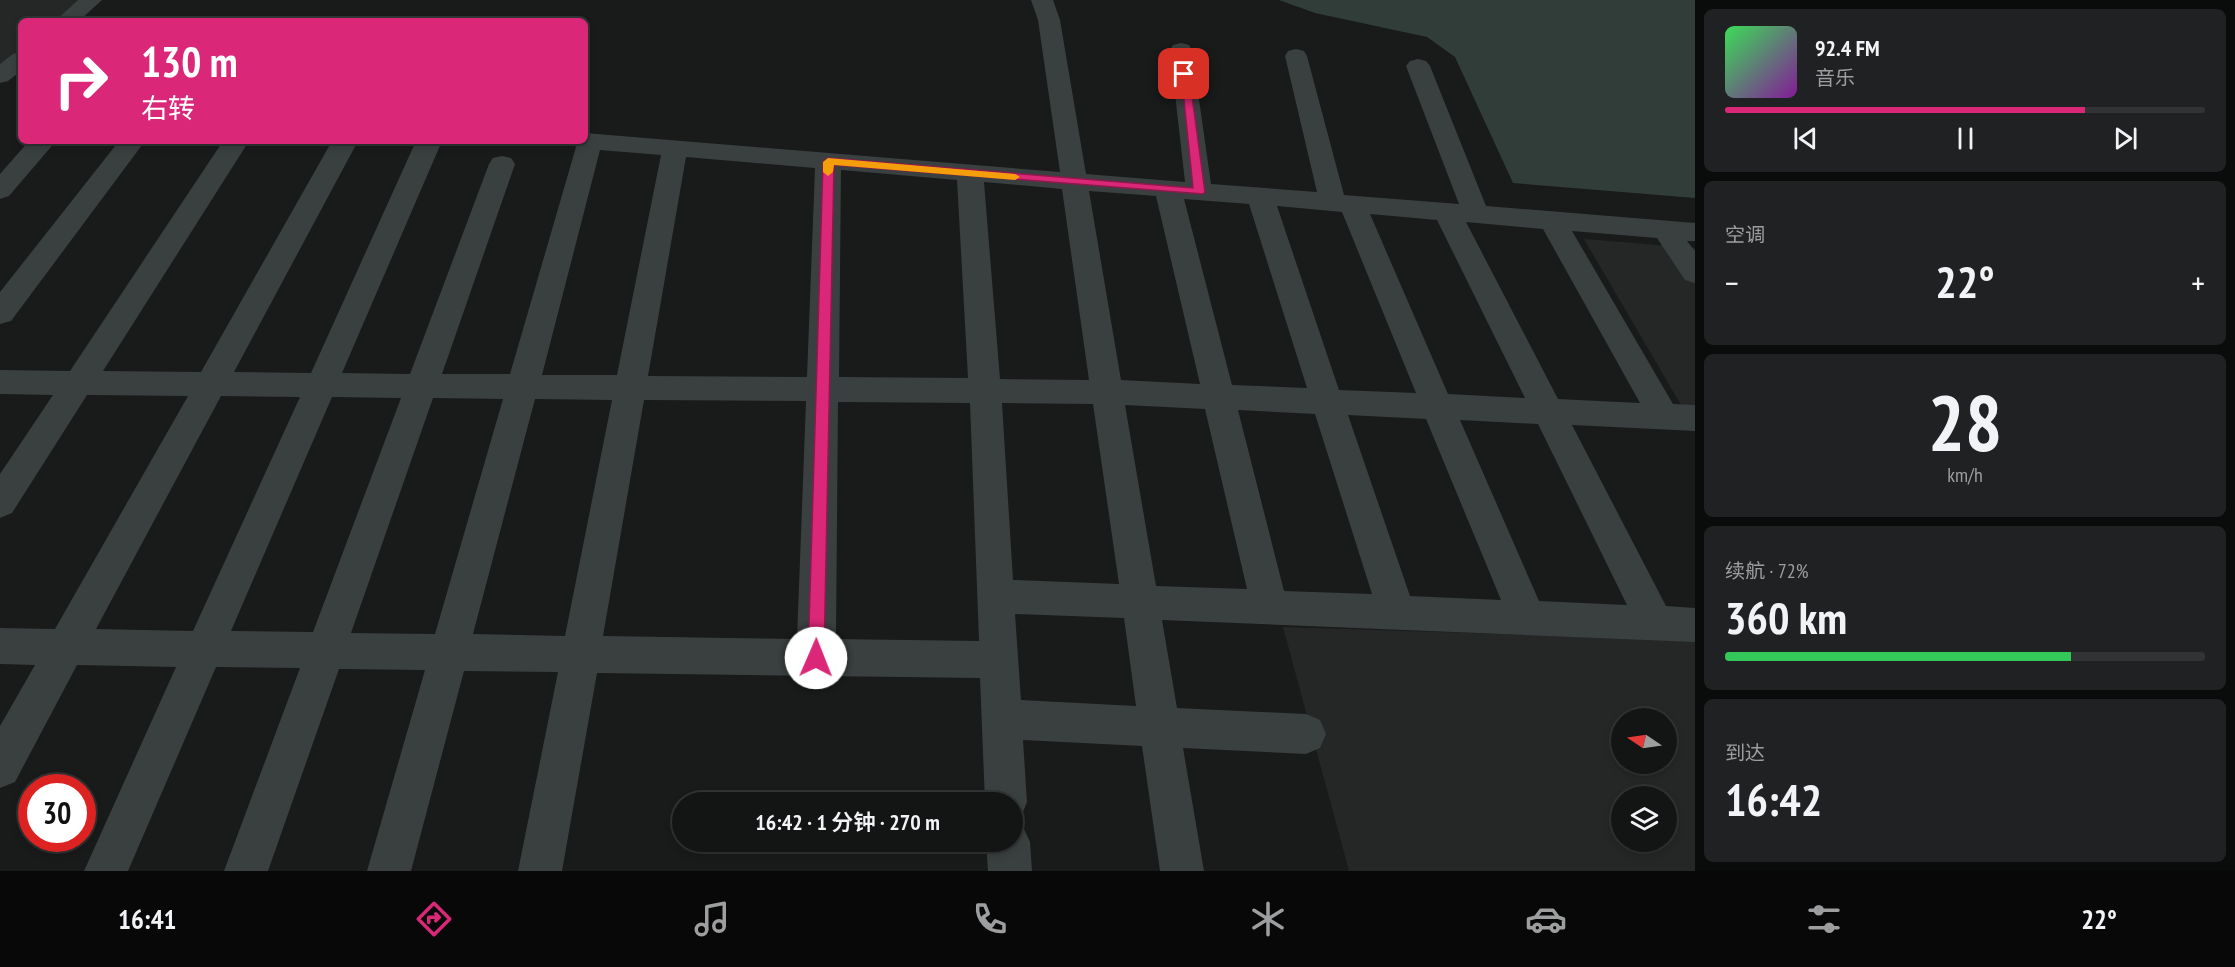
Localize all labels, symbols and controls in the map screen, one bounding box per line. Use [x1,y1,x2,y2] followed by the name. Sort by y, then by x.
[141,34,238,89] text: 130 m
[1815,34,1880,62] text: 92.4 FM
[42,42,120,120] icon: right
[1158,48,1209,99] pin
[1167,57,1200,90] icon: arrive
[1815,65,1855,91] text: 音乐
[141,91,195,125] text: 右转
[1789,122,1822,155] icon: previous
[1949,122,1982,155] icon: pause
[2109,122,2142,155] icon: next
[1725,222,1765,248] text: 空调
[1935,252,1995,310] text: 22°
[1725,261,1739,304] text: −
[2191,261,2205,304] text: +
[1928,372,2002,473] text: 28
[1947,462,1983,488] text: km/h
[1725,558,1808,584] text: 续航 · 72%
[1725,588,1847,646] text: 360 km
[784,626,848,690] position arrow
[1611,708,1677,774] north arrow
[1611,708,1677,852] map controls
[1725,740,1765,766] text: 到达
[1725,770,1822,828] text: 16:42
[18,774,96,852] speed limit sign: 30
[1611,786,1677,852] button: layers
[755,808,940,836] text: 16:42 · 1 分钟 · 270 m
[413,898,455,940] icon: directions
[691,898,733,940] icon: music
[969,898,1011,940] icon: phone
[1247,898,1289,940] icon: climate
[1525,898,1567,940] icon: car
[1803,898,1845,940] icon: filters
[118,902,176,936] text: 16:41
[2081,902,2117,936] text: 22°

